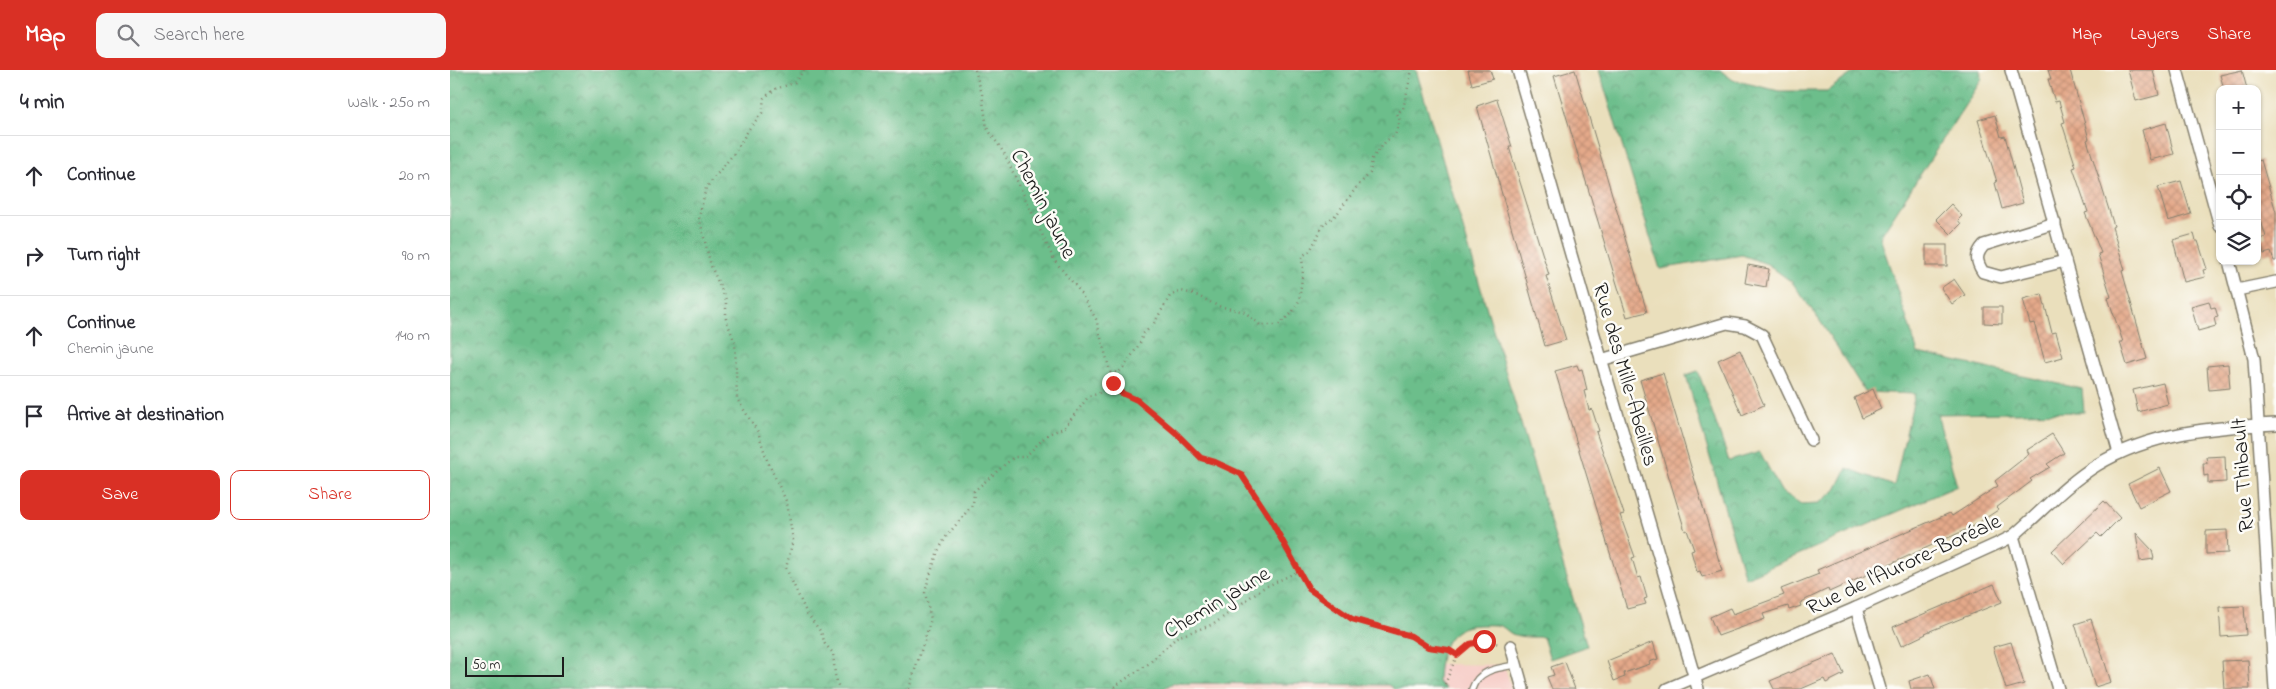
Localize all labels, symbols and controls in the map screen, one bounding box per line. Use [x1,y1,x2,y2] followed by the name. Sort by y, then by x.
[96,13,446,58] search box
[25,18,66,53] text: Map
[114,21,142,49] icon: search
[154,22,245,49] text: Search here
[2072,22,2102,48] text: Map
[2130,22,2180,48] text: Layers
[2208,22,2251,48] text: Share
[2216,85,2261,265] map controls
[2216,85,2261,130] button: +
[20,88,64,118] text: 4 min
[347,91,430,115] text: Walk · 250 m
[2216,130,2261,175] button: −
[1001,144,1084,265] street label: Chemin jaune
[20,162,48,190] icon: ahead
[67,162,135,189] text: Continue
[399,164,430,188] text: 20 m
[2216,175,2261,220] button: locate
[2216,220,2261,265] button: layers
[20,242,48,270] icon: right
[67,242,140,269] text: Turn right
[402,244,430,268] text: 90 m
[1583,279,1666,470] street label: Rue des Mille-Abeilles
[67,310,135,337] text: Continue
[20,322,48,350] icon: ahead
[395,324,430,348] text: 140 m
[67,337,154,361] text: Chemin jaune
[1102,372,1125,395] route end
[20,402,48,430] icon: arrive
[67,402,224,429] text: Arrive at destination
[2224,416,2264,533] street label: Rue Thibault
[20,470,220,520] button: Save
[230,470,430,520] button: Share
[1802,506,2007,625] street label: Rue de l'Aurore-Boréale
[1158,559,1277,648] street label: Chemin jaune
[1473,630,1496,653] route start
[465,654,564,677] scale bar
[472,655,500,676] text: 50 m

